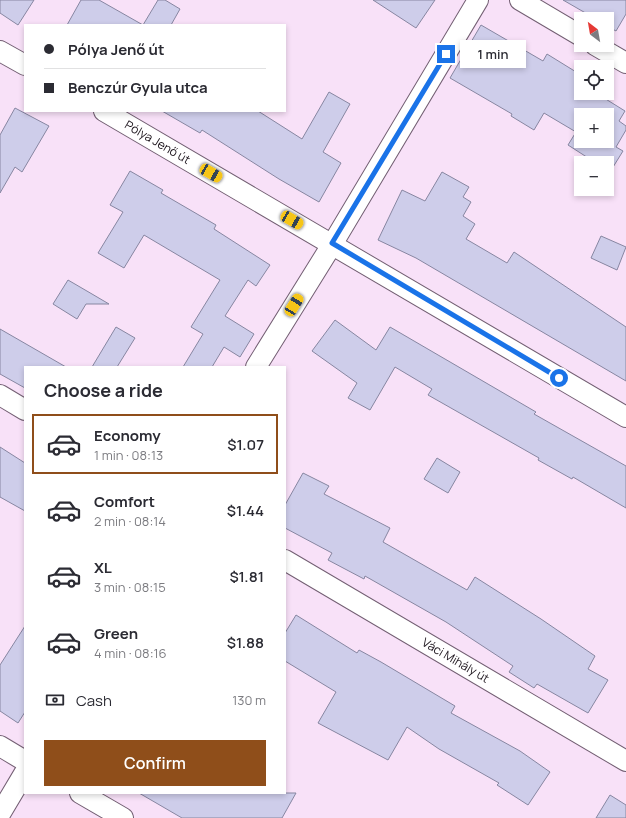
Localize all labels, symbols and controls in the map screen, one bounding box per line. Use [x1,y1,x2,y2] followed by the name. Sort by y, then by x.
[574,12,614,52] north arrow
[574,12,614,196] map controls
[68,39,164,60] text: Pólya Jenő út
[460,40,526,68] callout: 1 min
[437,45,455,63] route end
[478,45,509,63] text: 1 min
[574,60,614,100] button: locate
[68,77,208,98] text: Benczúr Gyula utca
[574,108,614,148] button: +
[122,116,194,168] street label: Pólya Jenő út
[574,156,614,196] button: −
[198,162,224,184] car
[279,209,305,231] car
[283,292,305,318] car
[550,369,568,387] route start
[44,378,163,402] text: Choose a ride
[94,425,161,446] text: Economy
[46,426,82,462] icon: car
[227,434,264,455] text: $1.07
[94,446,163,464] text: 1 min · 08:13
[94,491,155,512] text: Comfort
[46,492,82,528] icon: car
[227,500,264,521] text: $1.44
[94,512,166,530] text: 2 min · 08:14
[94,557,112,578] text: XL
[46,558,82,594] icon: car
[229,566,264,587] text: $1.81
[94,578,166,596] text: 3 min · 08:15
[94,623,138,644] text: Green
[46,624,82,660] icon: car
[227,632,264,653] text: $1.88
[419,634,493,687] street label: Váci Mihály út
[94,644,167,662] text: 4 min · 08:16
[44,689,66,711] icon: cash
[76,690,112,711] text: Cash
[232,691,266,709] text: 130 m
[44,740,266,786] button: Confirm

